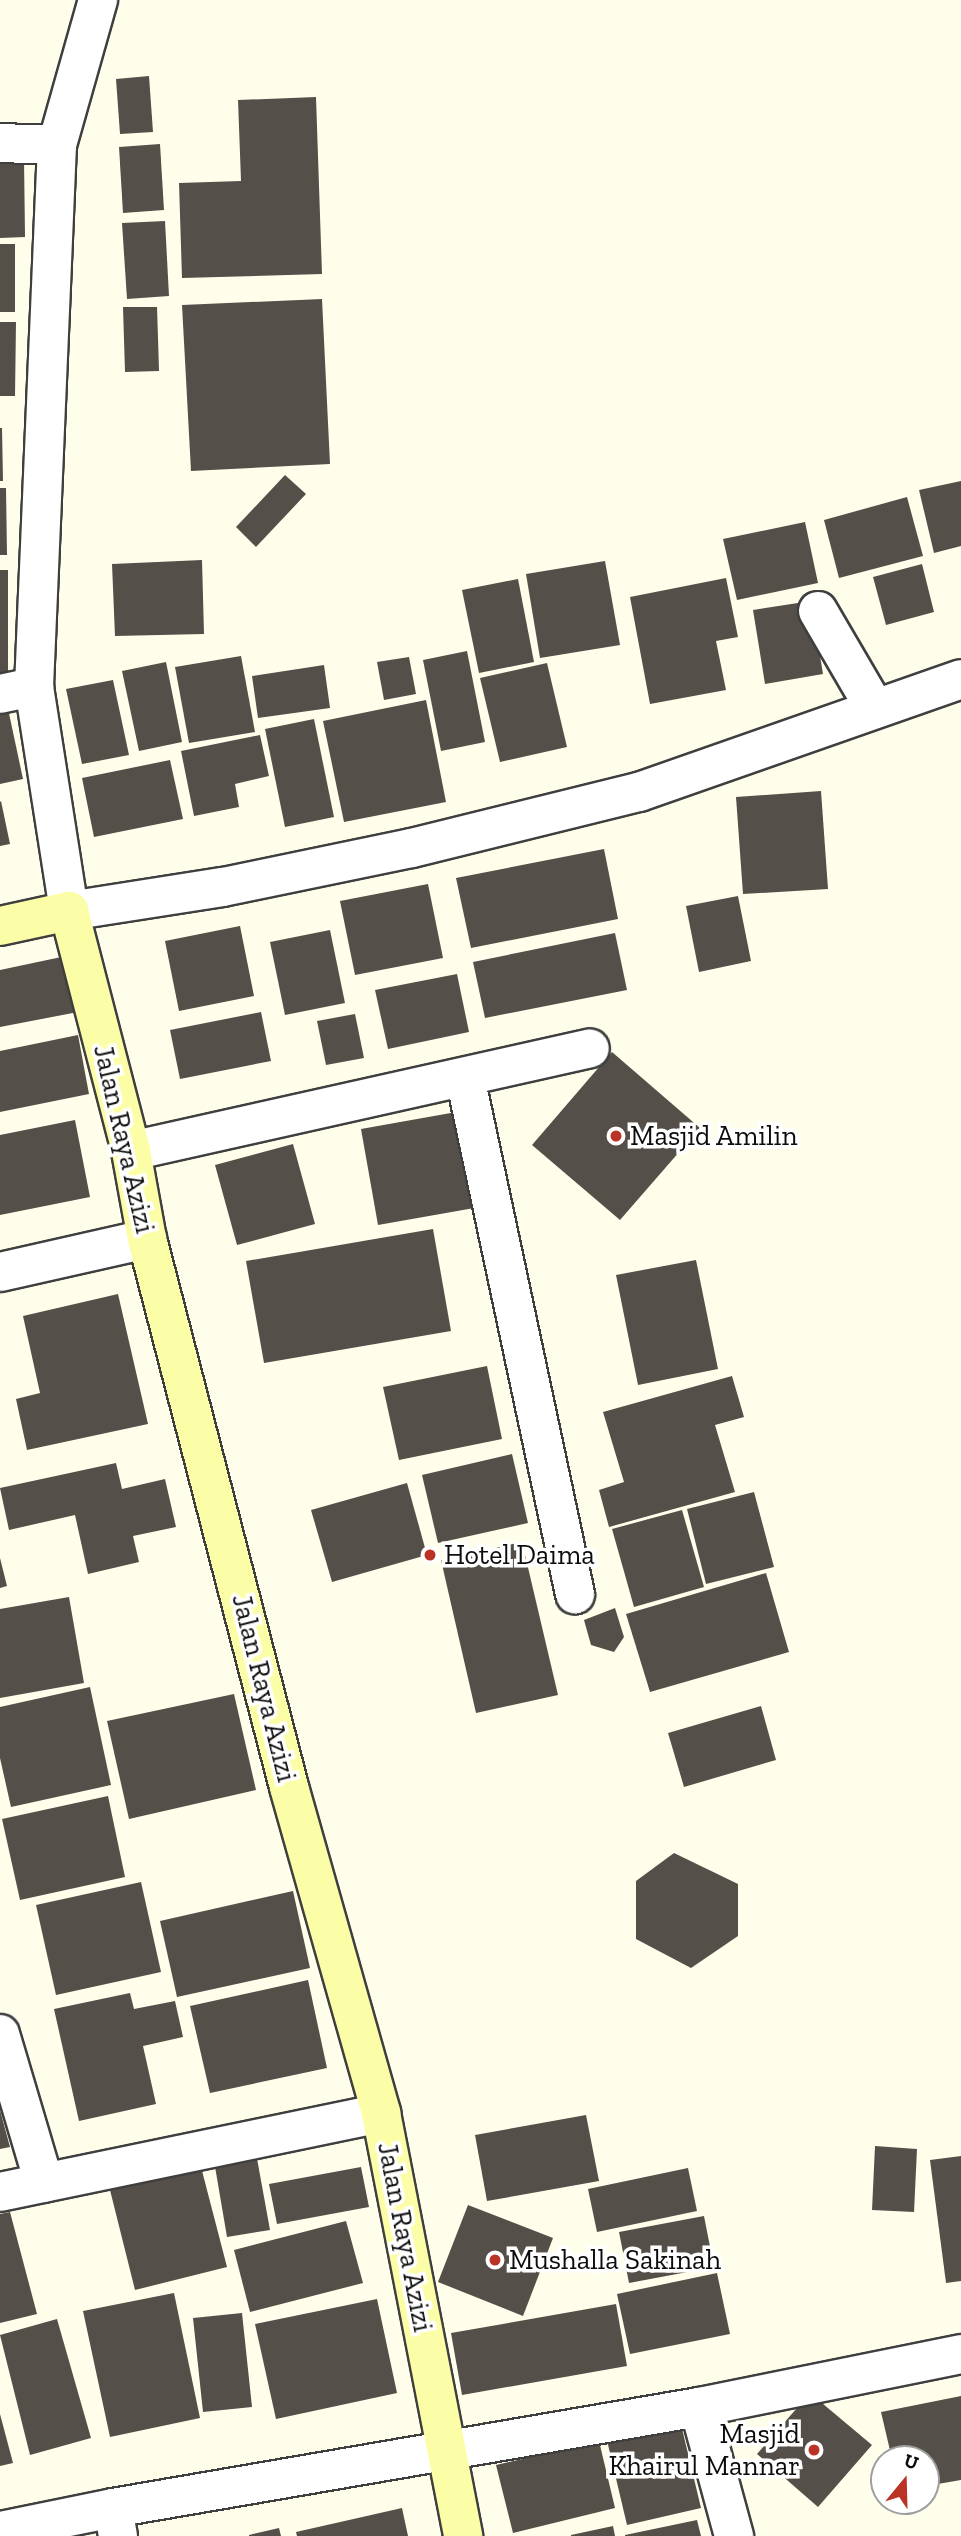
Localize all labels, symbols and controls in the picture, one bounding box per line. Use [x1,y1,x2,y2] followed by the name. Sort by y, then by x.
[86,1041,162,1237] street label: Jalan Raya Azizi
[630,1119,798,1153] place label: Masjid Amilin
[608,1128,624,1144] marker: Masjid Amilin
[444,1538,595,1572] place label: Hotel Daima
[422,1547,438,1563] marker: Hotel Daima
[224,1590,304,1786] street label: Jalan Raya Azizi
[370,2139,440,2335] street label: Jalan Raya Azizi
[509,2243,721,2277] place label: Mushalla Sakinah
[487,2252,503,2268] marker: Mushalla Sakinah
[608,2417,800,2483] place label: Masjid Khairul Mannar
[806,2442,822,2458] marker: Masjid Khairul Mannar
[870,2445,940,2515] north arrow
[901,2448,922,2475] text: U

